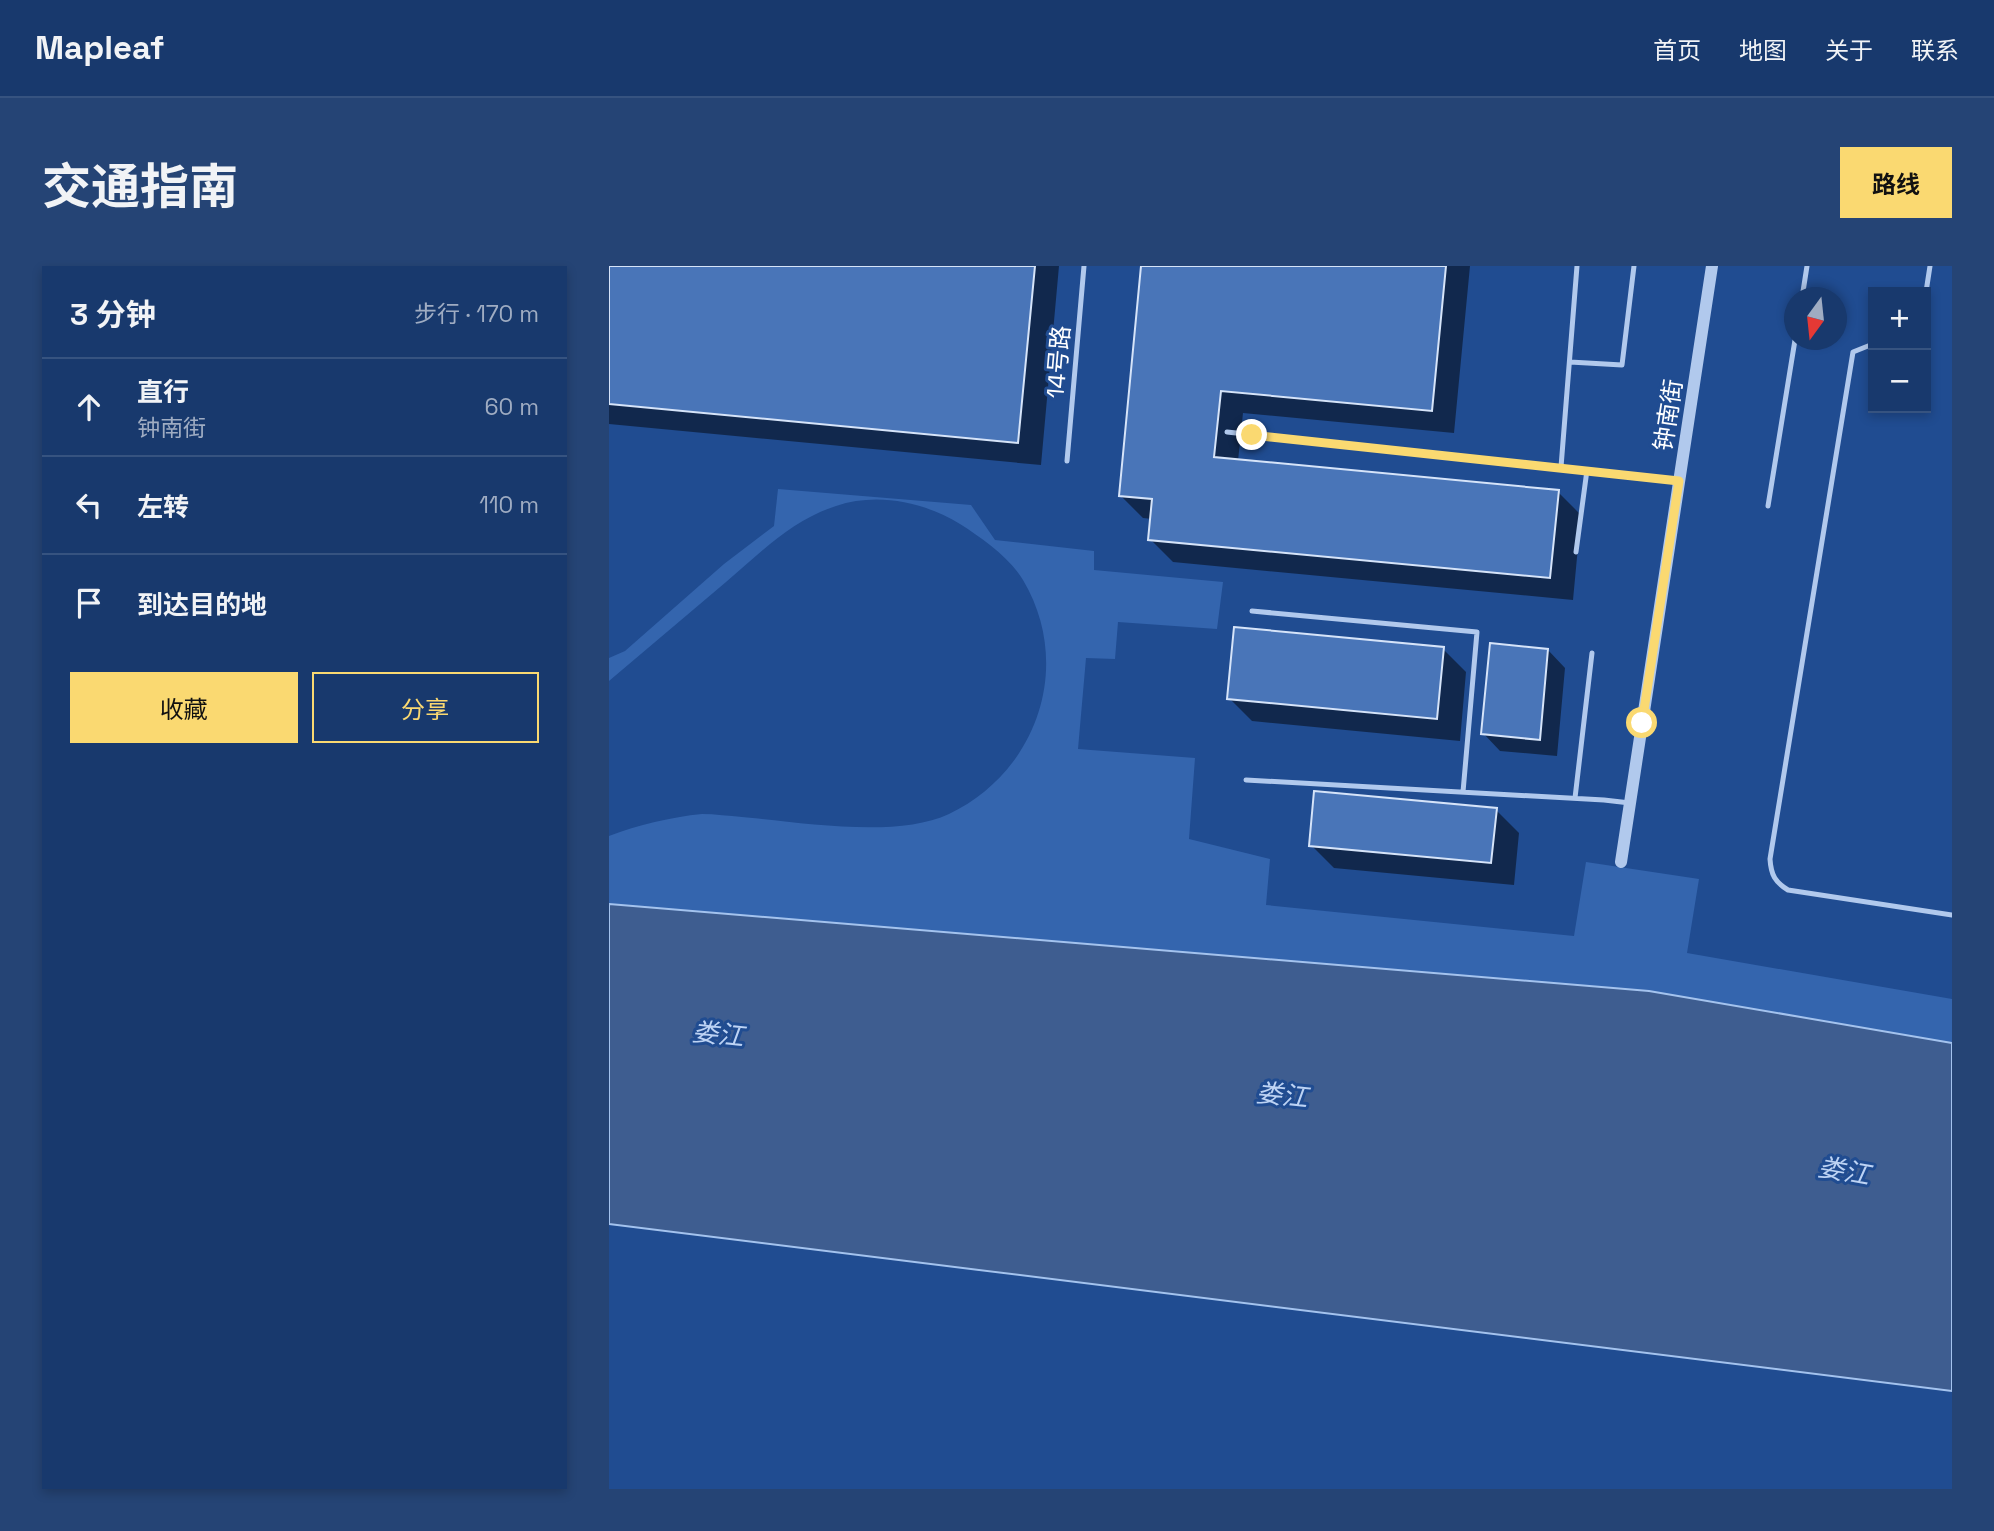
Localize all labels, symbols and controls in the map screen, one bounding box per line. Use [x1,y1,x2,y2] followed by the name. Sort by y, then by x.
[35,27,164,69] text: Mapleaf
[1653,35,1701,66] text: 首页
[1739,35,1787,66] text: 地图
[1825,35,1873,66] text: 关于
[1911,35,1959,66] text: 联系
[1840,147,1952,218] button: 路线
[42,156,238,218] text: 交通指南
[1784,287,1847,350] north arrow
[1868,287,1931,413] map controls
[1868,287,1931,350] button: +
[70,295,156,334] text: 3 分钟
[414,299,539,329] text: 步行 · 170 m
[1039,324,1077,400] street label: 14号路
[1868,350,1931,413] button: −
[137,375,189,409] text: 直行
[1647,377,1689,453] street label: 钟南街
[70,388,108,426] icon: ahead
[484,392,539,422] text: 60 m
[137,413,206,443] text: 钟南街
[1236,419,1267,450] route end
[70,486,108,524] icon: left
[137,490,189,524] text: 左转
[479,490,539,520] text: 110 m
[70,584,108,622] icon: arrive
[137,588,267,622] text: 到达目的地
[70,672,298,743] button: 收藏
[312,672,539,743] button: 分享
[1626,707,1657,738] route start
[690,1014,749,1054] water label: 娄江
[1254,1075,1313,1115] water label: 娄江
[1815,1150,1876,1193] water label: 娄江

